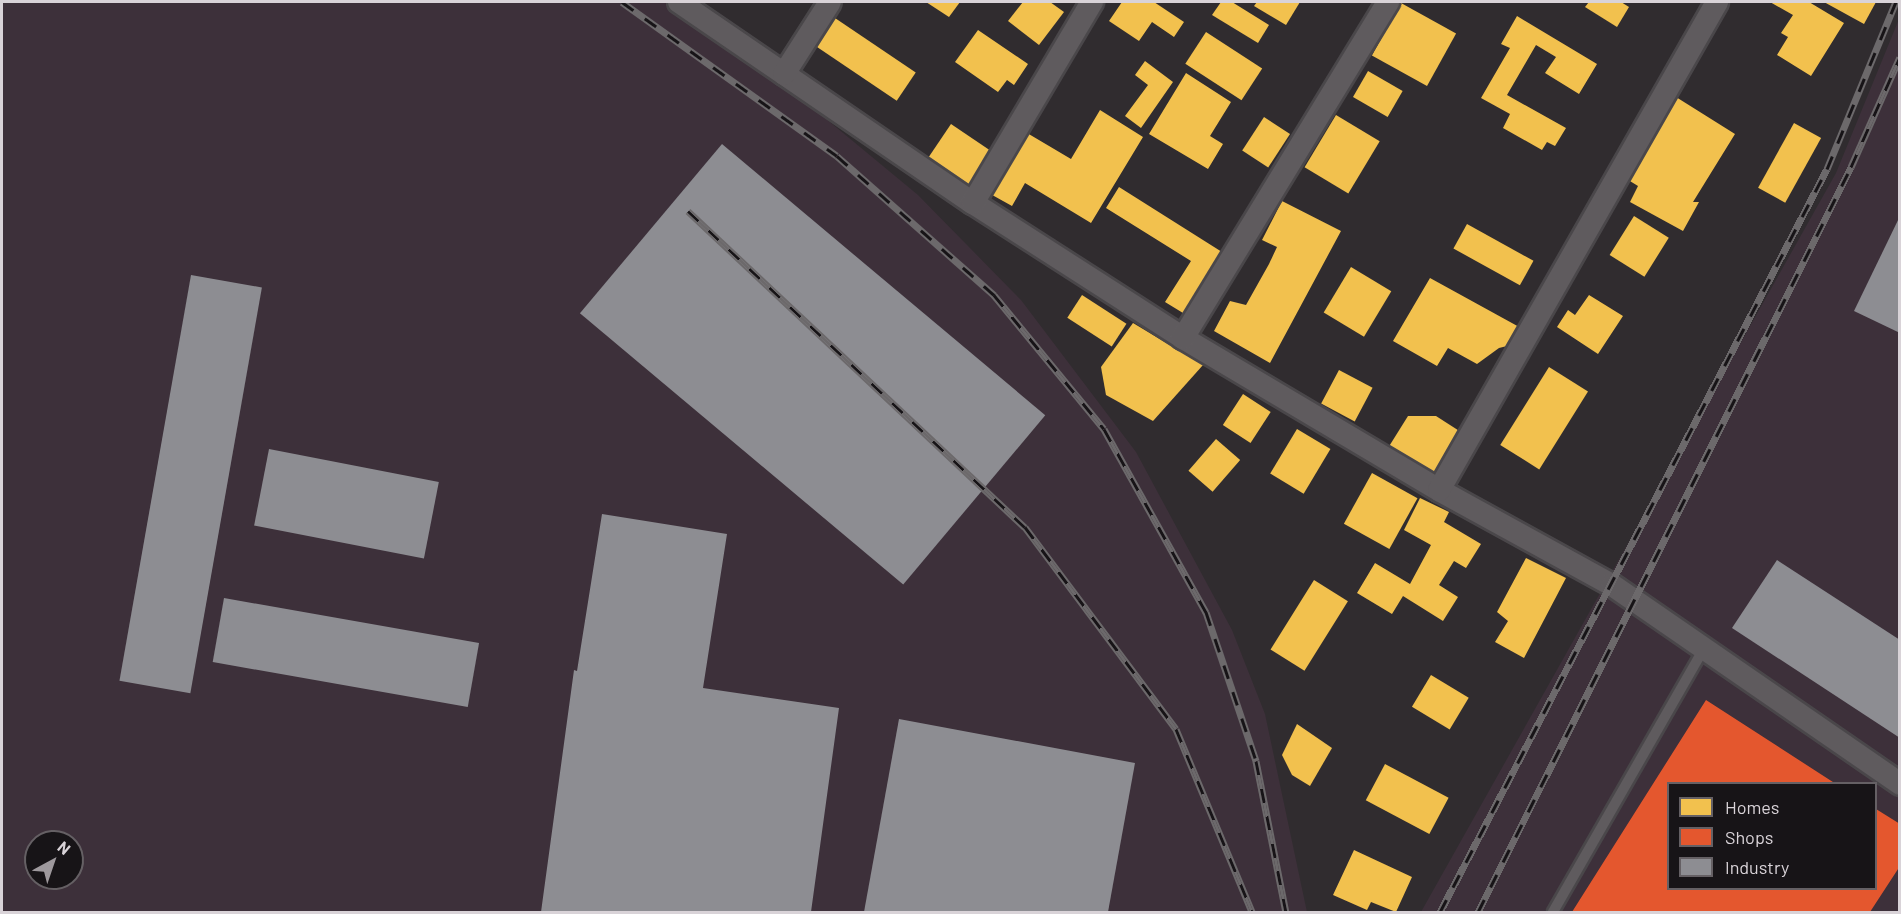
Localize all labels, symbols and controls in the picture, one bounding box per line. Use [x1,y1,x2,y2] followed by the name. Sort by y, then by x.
[1667,782,1877,890] legend
[1725,796,1779,818] text: Homes
[1725,826,1774,848] text: Shops
[24,830,84,890] north arrow
[54,837,75,858] text: N
[1725,856,1789,878] text: Industry

